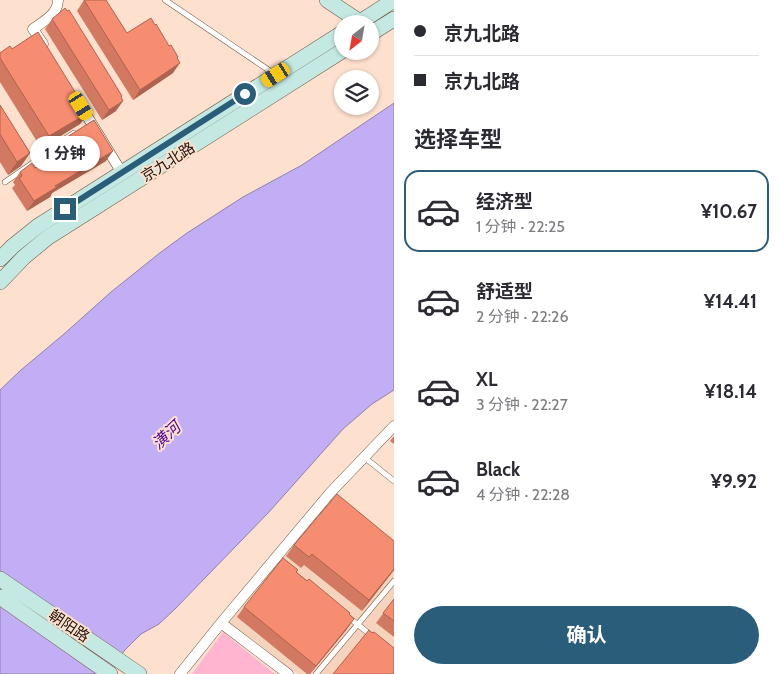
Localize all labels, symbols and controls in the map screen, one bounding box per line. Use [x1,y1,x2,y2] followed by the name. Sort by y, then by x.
[334,15,379,60] north arrow
[334,15,379,115] map controls
[444,22,520,45] text: 京九北路
[259,61,292,89] car
[334,70,379,115] button: layers
[444,70,520,93] text: 京九北路
[234,83,256,105] route start
[66,89,95,123] car
[414,126,502,153] text: 选择车型
[30,136,100,172] callout: 1 分钟
[138,138,198,186] street label: 京九北路
[44,144,86,163] text: 1 分钟
[416,189,461,234] icon: car
[476,190,533,213] text: 经济型
[54,198,76,220] route end
[701,200,757,223] text: ¥10.67
[476,217,565,236] text: 1 分钟 · 22:25
[416,279,461,324] icon: car
[476,280,533,303] text: 舒适型
[704,290,757,313] text: ¥14.41
[476,307,569,326] text: 2 分钟 · 22:26
[476,368,497,391] text: XL
[416,369,461,414] icon: car
[704,380,757,403] text: ¥18.14
[476,395,568,414] text: 3 分钟 · 22:27
[148,415,187,453] water label: 潢河
[476,458,520,481] text: Black
[416,459,461,504] icon: car
[711,470,757,493] text: ¥9.92
[476,485,570,504] text: 4 分钟 · 22:28
[45,606,93,646] street label: 朝阳路
[414,606,759,664] button: 确认

